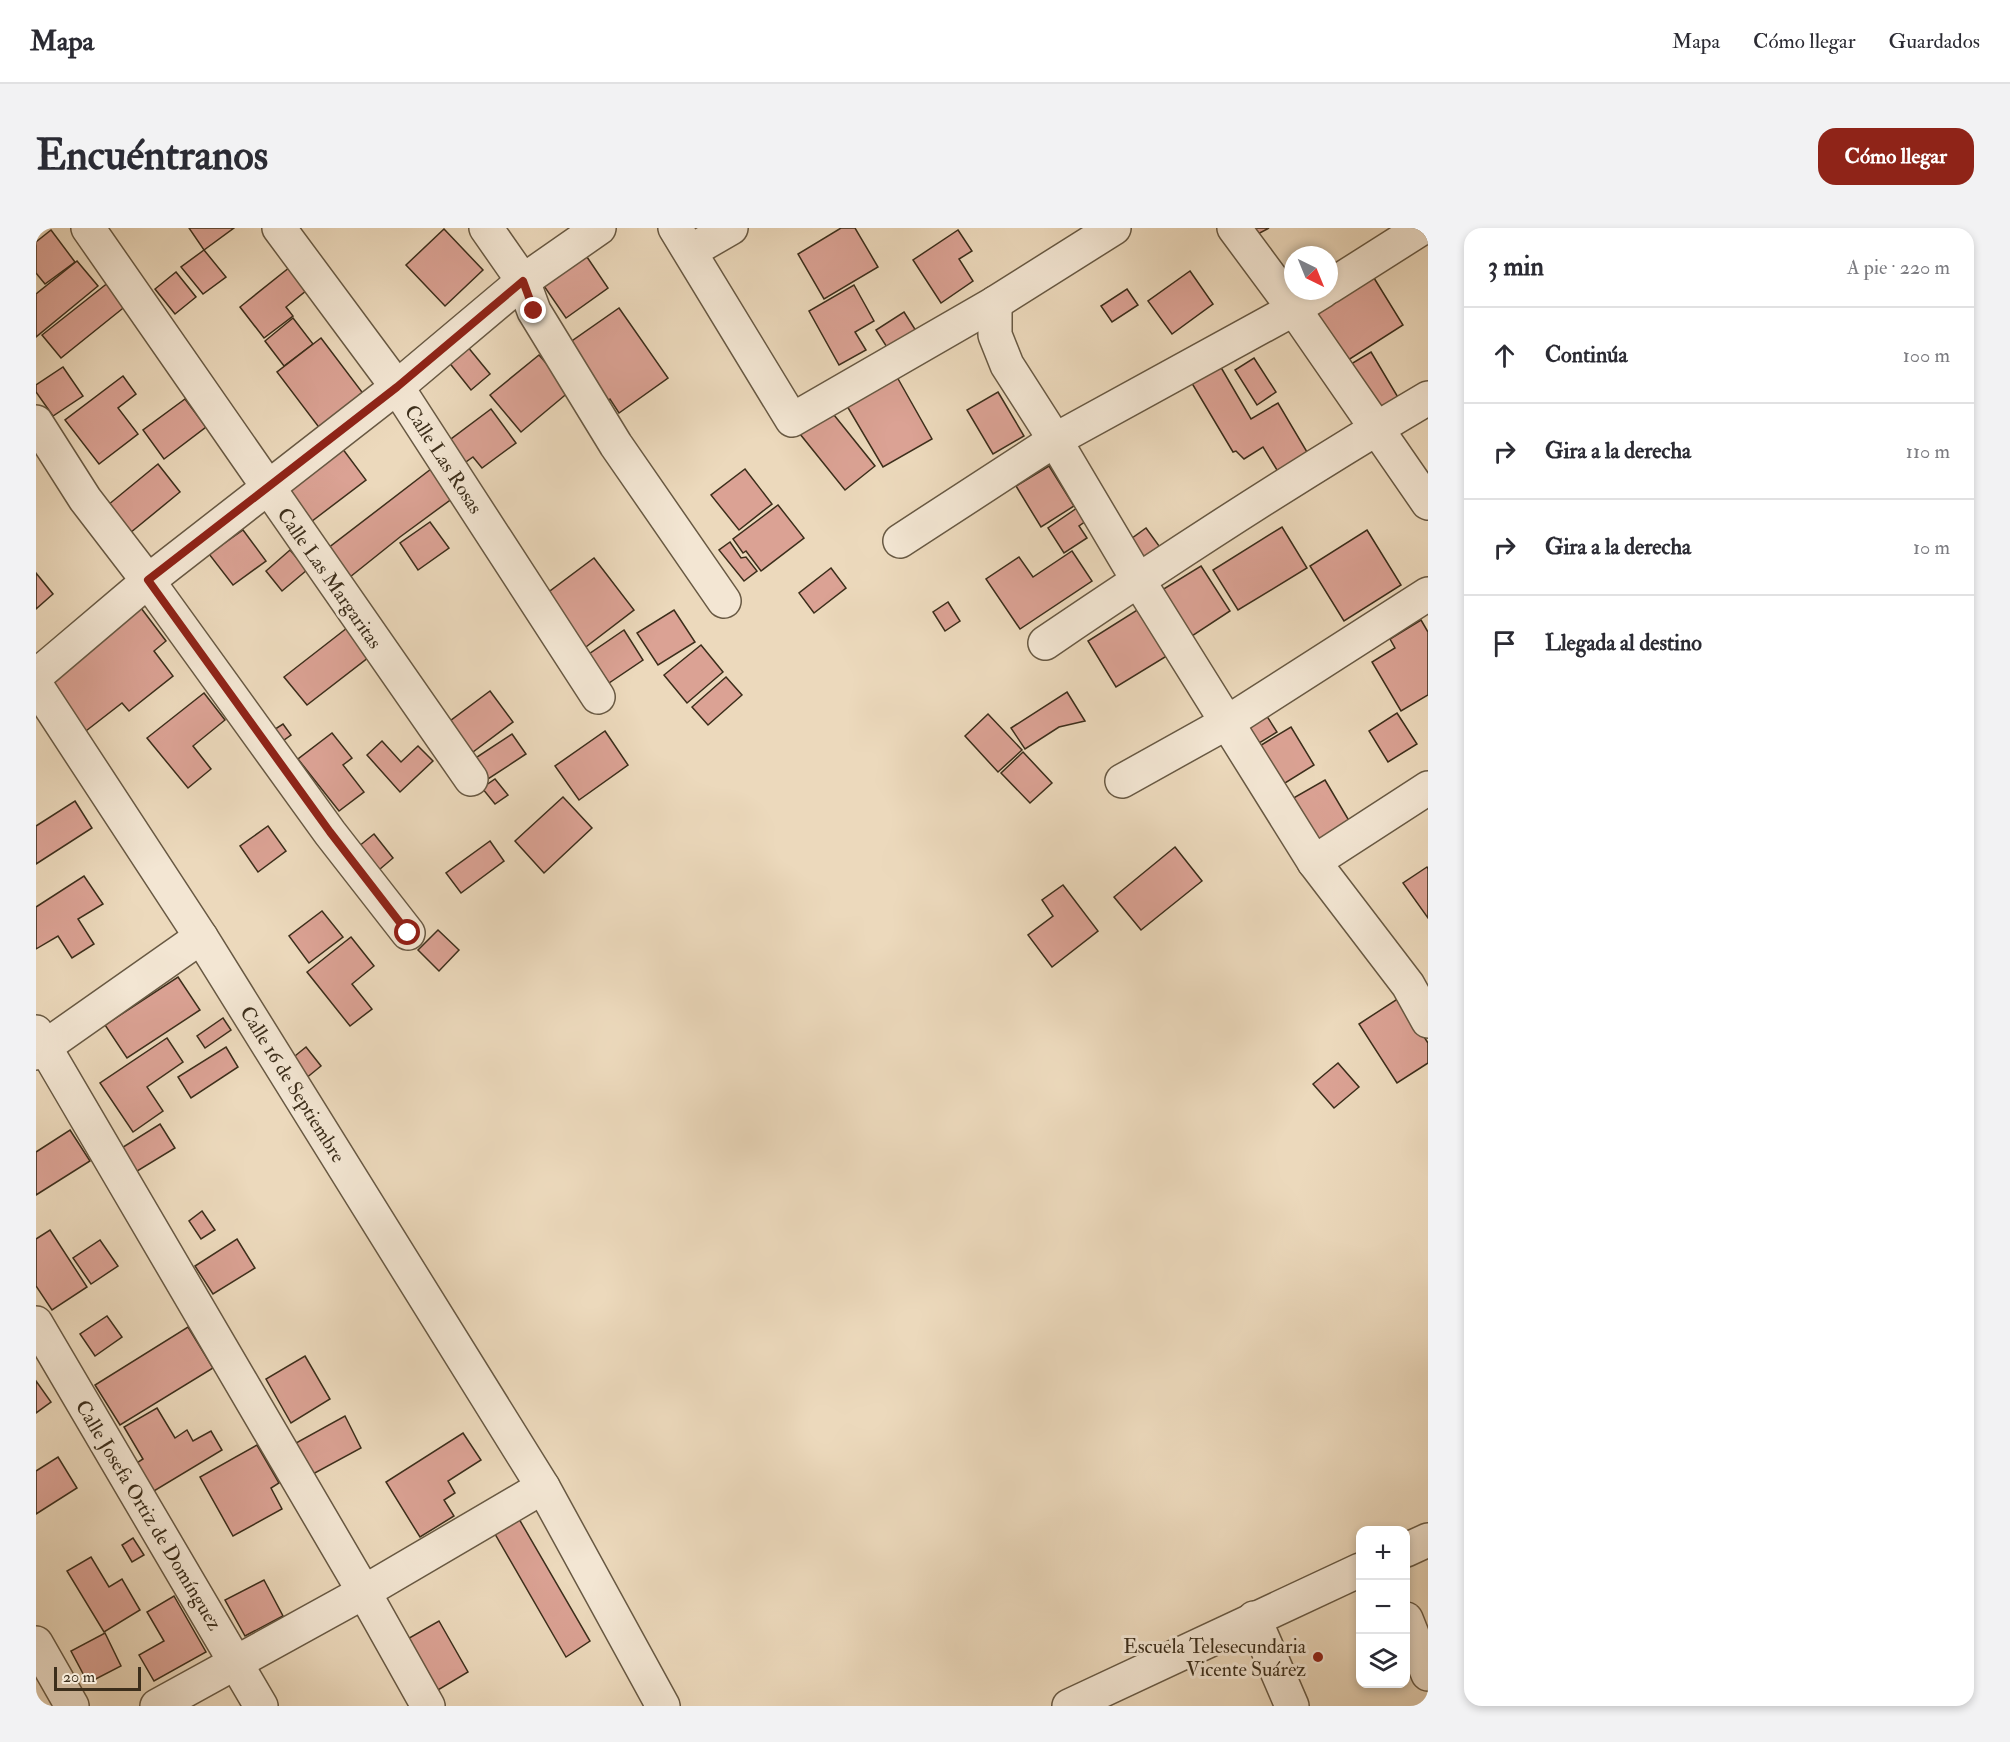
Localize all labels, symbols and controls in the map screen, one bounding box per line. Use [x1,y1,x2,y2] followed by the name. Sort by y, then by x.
[30,24,94,59] text: Mapa
[1672,28,1720,55] text: Mapa
[1753,28,1856,55] text: Cómo llegar
[1889,28,1980,55] text: Guardados
[1818,128,1974,185] button: Cómo llegar
[36,130,268,182] text: Encuéntranos
[1284,246,1338,300] north arrow
[1488,251,1544,283] text: 3 min
[1847,255,1950,280] text: A pie · 220 m
[520,297,546,323] route end
[1488,339,1521,372] icon: ahead
[1545,341,1628,369] text: Continúa
[1903,343,1950,368] text: 100 m
[399,400,488,519] street label: Calle Las Rosas
[1488,435,1521,468] icon: right
[1545,437,1691,465] text: Gira a la derecha
[1906,439,1950,464] text: 110 m
[272,503,388,654] street label: Calle Las Margaritas
[1488,531,1521,564] icon: right
[1545,533,1691,561] text: Gira a la derecha
[1913,535,1950,560] text: 10 m
[1488,627,1521,660] icon: arrive
[1545,629,1702,657] text: Llegada al destino
[394,919,420,945] route start
[233,1001,351,1168] street label: Calle 16 de Septiembre
[70,1396,228,1635] street label: Calle Josefa Ortiz de Domínguez
[1356,1526,1410,1688] map controls
[1356,1526,1410,1580] button: +
[1356,1580,1410,1634] button: −
[1123,1634,1307,1682] place label: Escuela Telesecundaria Vicente Suárez
[1356,1634,1410,1688] button: layers
[1311,1650,1325,1664] marker: Escuela Telesecundaria Vicente Suárez
[54,1664,141,1692] scale bar
[63,1667,95,1687] text: 20 m

